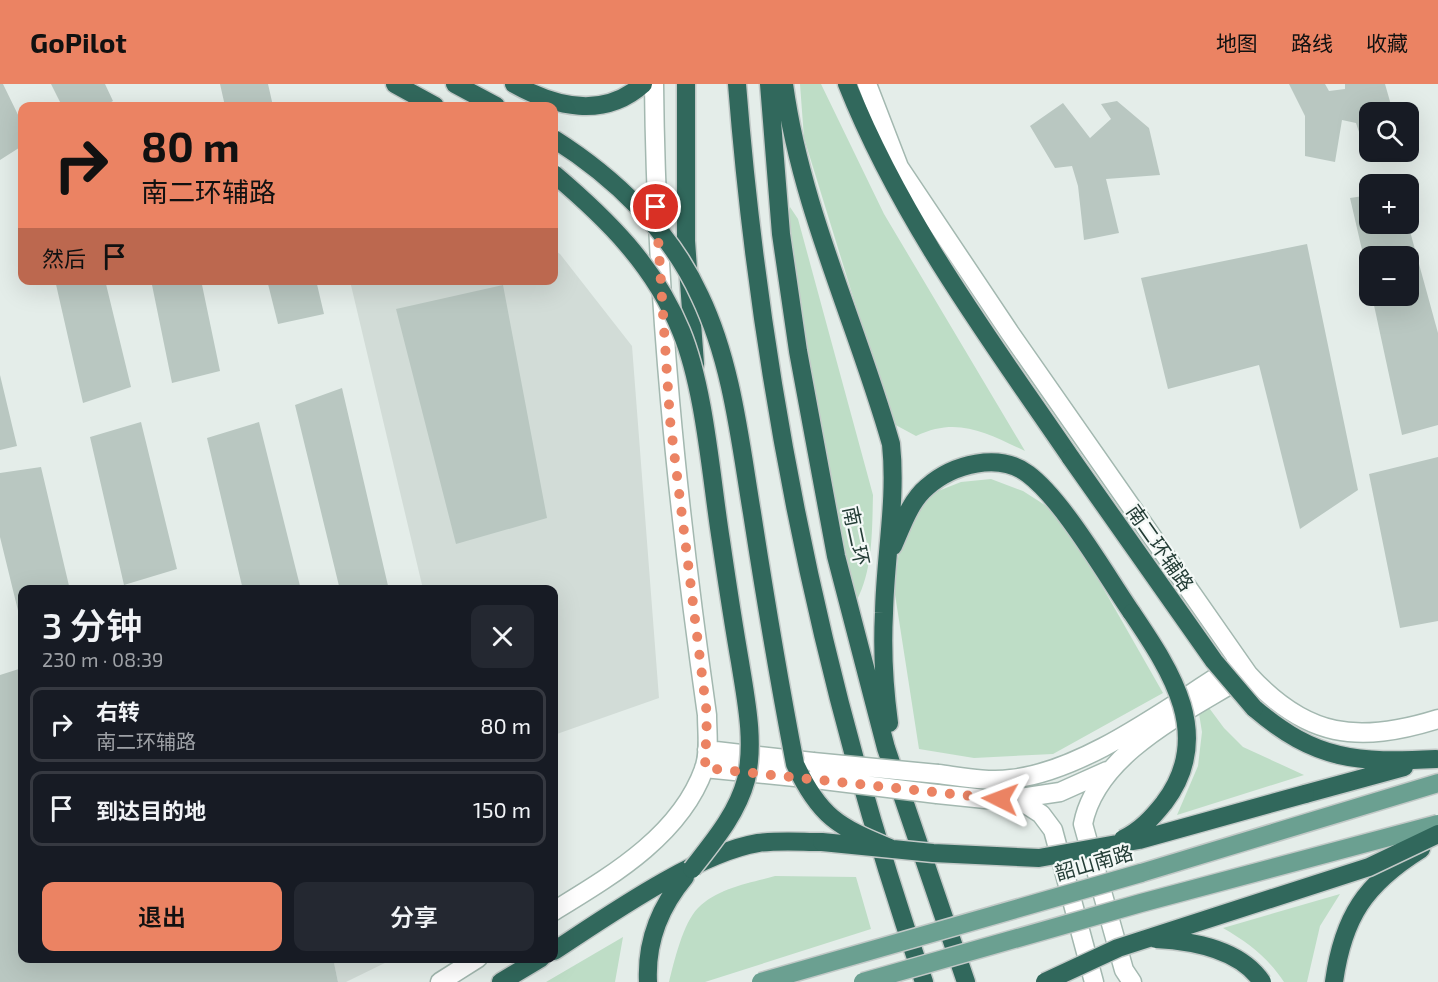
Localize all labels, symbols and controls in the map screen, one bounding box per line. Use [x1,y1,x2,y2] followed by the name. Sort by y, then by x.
[30,25,127,59] text: GoPilot
[1216,30,1258,55] text: 地图
[1291,30,1333,55] text: 路线
[1366,30,1408,55] text: 收藏
[1359,102,1419,306] map controls
[1359,102,1419,162] button: search
[141,120,240,170] text: 80 m
[42,126,120,204] icon: right
[1359,174,1419,234] button: +
[141,175,276,207] text: 南二环辅路
[630,181,681,232] pin
[639,190,672,223] icon: arrive
[98,240,131,273] icon: arrive
[42,245,86,271] text: 然后
[1359,246,1419,306] button: −
[1122,500,1199,595] street label: 南二环辅路
[839,504,875,568] street label: 南二环
[42,603,142,646] text: 3 分钟
[471,605,534,668] button: close
[42,647,164,671] text: 230 m · 08:39
[96,698,140,724] text: 右转
[45,708,78,741] icon: right
[480,712,531,738] text: 80 m
[96,729,196,753] text: 南二环辅路
[968,767,1032,831] position arrow
[45,792,78,825] icon: arrive
[473,796,531,822] text: 150 m
[96,797,206,823] text: 到达目的地
[1052,839,1135,885] street label: 韶山南路
[42,882,282,951] button: 退出
[294,882,534,951] button: 分享

